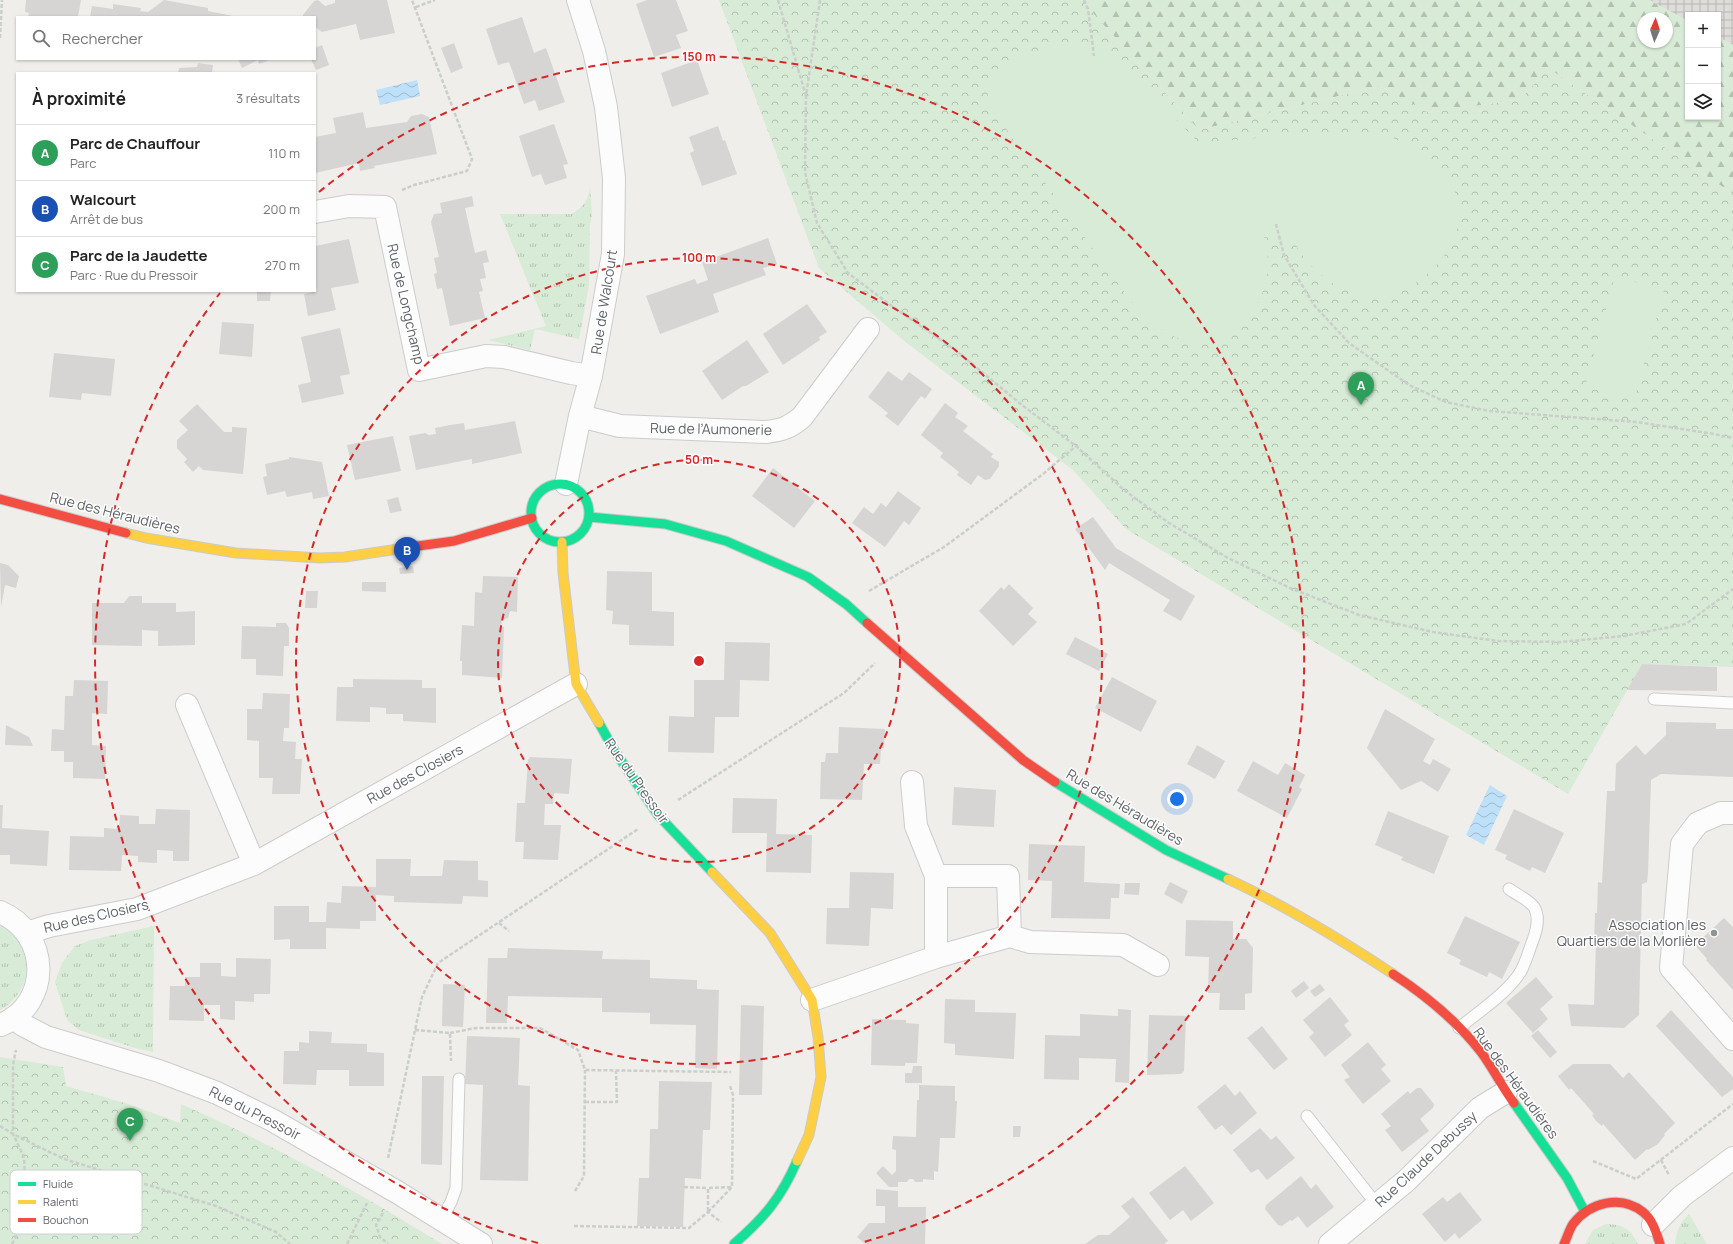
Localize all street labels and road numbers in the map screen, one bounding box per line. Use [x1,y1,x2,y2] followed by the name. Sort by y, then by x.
[383,242,430,366] street label: Rue de Longchamp
[586,248,621,356] street label: Rue de Walcourt
[650,418,772,439] street label: Rue de l’Aumonerie
[48,487,182,538] street label: Rue des Héraudières
[601,734,674,827] street label: Rue du Pressoir
[363,739,466,808] street label: Rue des Closiers
[1063,764,1187,849] street label: Rue des Héraudières
[42,894,150,937] street label: Rue des Closiers
[1469,1023,1563,1142] street label: Rue des Héraudières
[206,1081,304,1144] street label: Rue du Pressoir
[1371,1106,1481,1211] street label: Rue Claude Debussy

